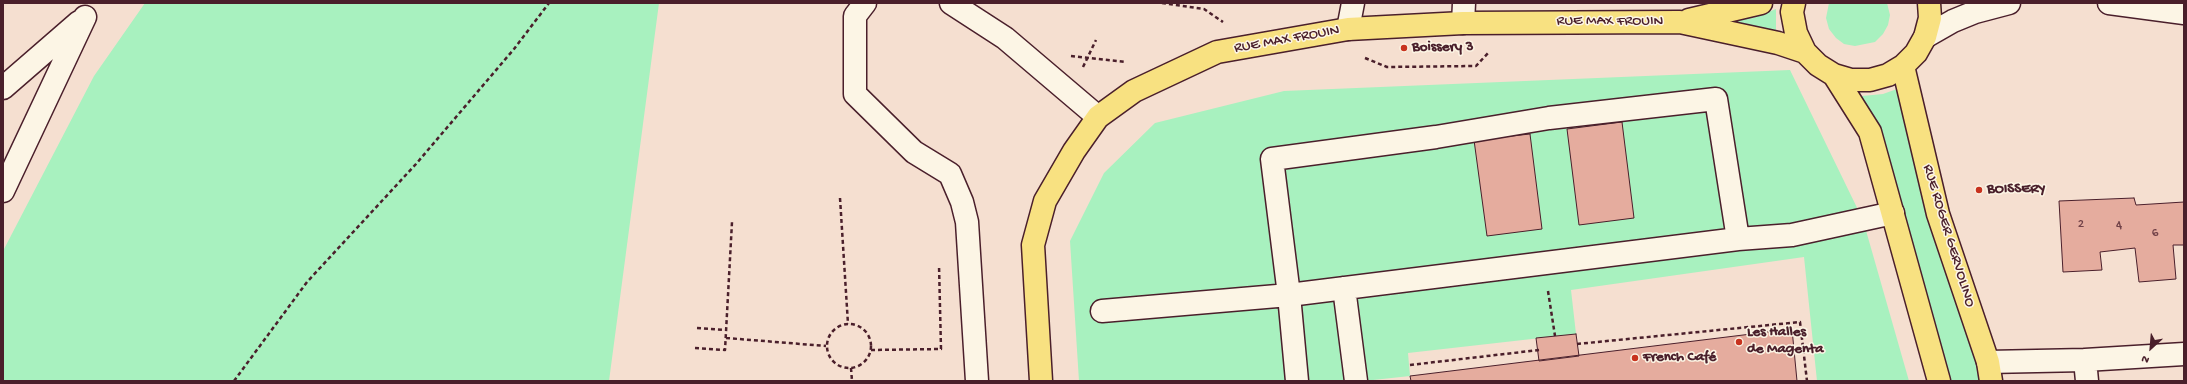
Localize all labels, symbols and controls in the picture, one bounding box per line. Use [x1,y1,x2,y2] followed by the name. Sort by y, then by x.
[1557,13,1663,31] street label: RUE MAX FROUIN
[1233,22,1341,58] street label: RUE MAX FROUIN
[1412,39,1474,57] place label: Boissery 3
[1399,43,1409,53] marker: Boissery 3
[1918,162,1978,310] street label: RUE ROGER GERVOLINO
[1987,181,2045,199] place label: BOISSERY
[1974,185,1984,195] marker: BOISSERY
[2078,217,2084,233] house number: 2
[2116,218,2122,234] house number: 4
[2152,226,2158,242] house number: 6
[1747,324,1824,359] place label: Les Halles de Magenta
[2131,328,2171,368] north arrow
[1734,337,1744,347] marker: Les Halles de Magenta
[1643,349,1716,367] place label: French Café
[2140,352,2152,366] text: N
[1630,353,1640,363] marker: French Café

